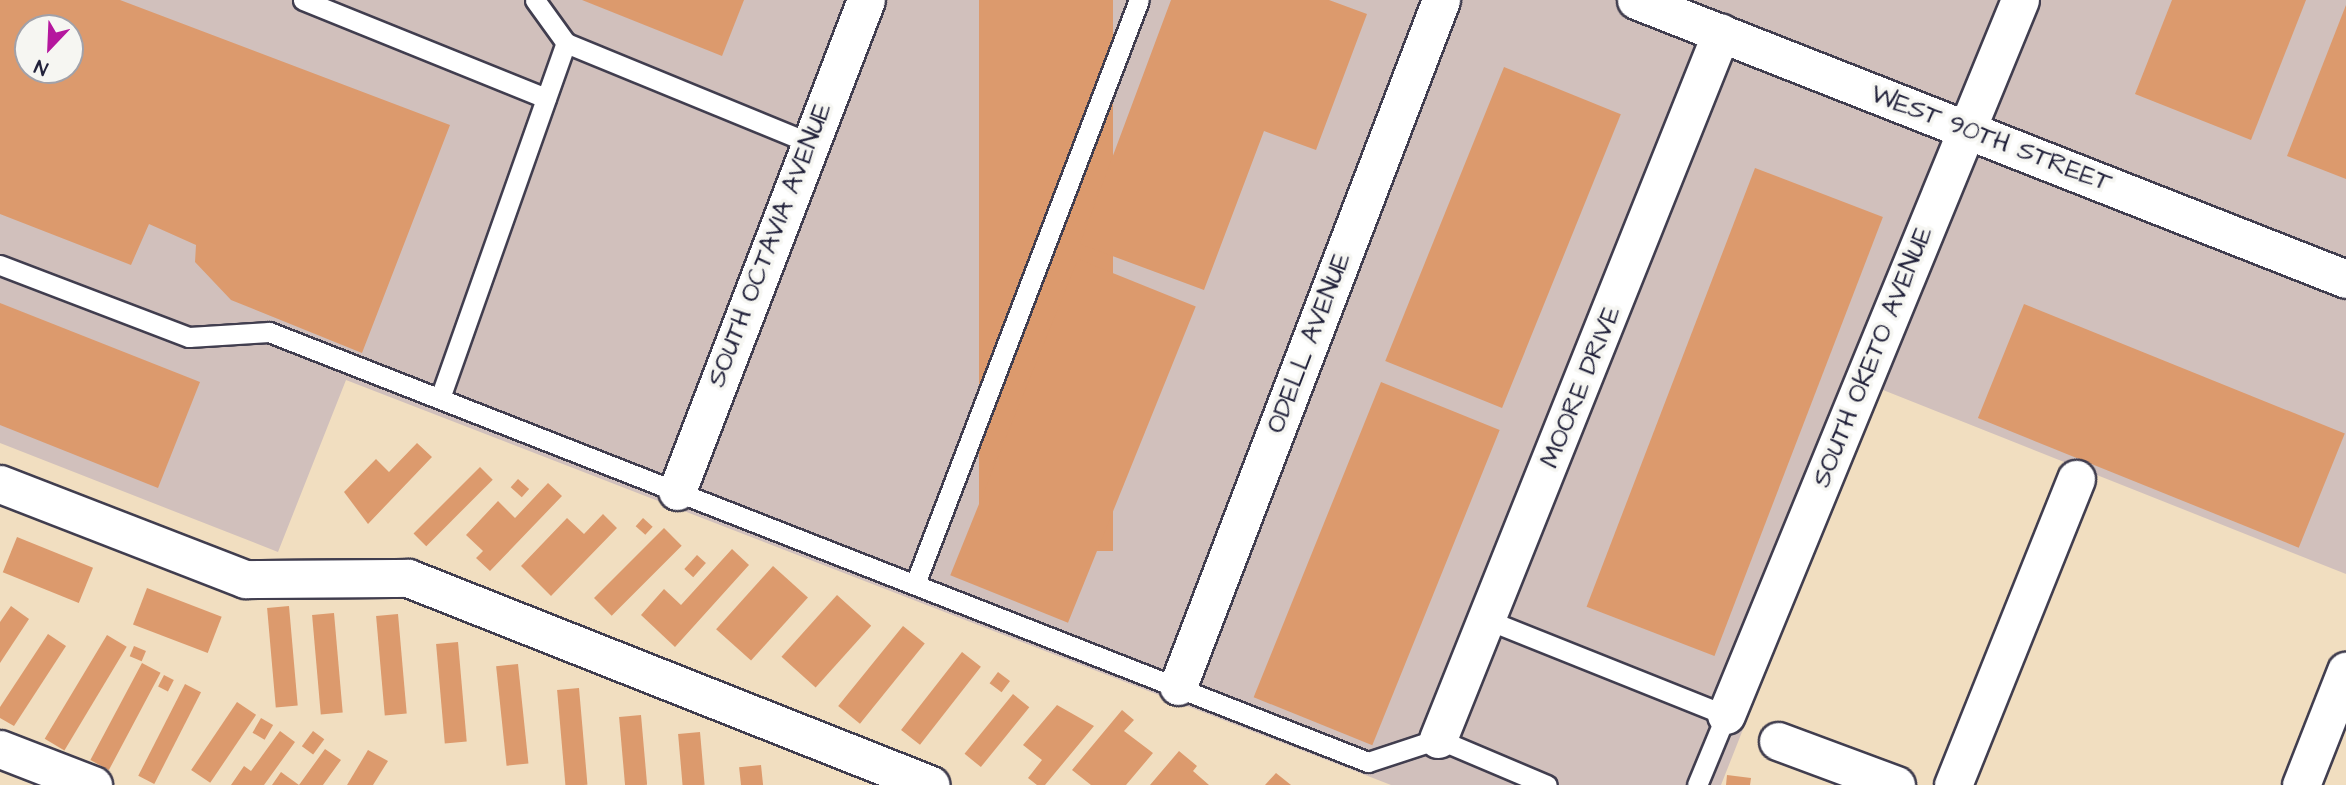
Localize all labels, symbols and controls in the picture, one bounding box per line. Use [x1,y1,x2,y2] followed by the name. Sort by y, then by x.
[14,14,84,84] north arrow
[31,52,52,82] text: N
[1866,79,2116,199] street label: WEST 90TH STREET
[701,99,839,391] street label: SOUTH OCTAVIA AVENUE
[1806,222,1940,492] street label: SOUTH OKETO AVENUE
[1260,248,1358,438] street label: ODELL AVENUE
[1534,302,1628,472] street label: MOORE DRIVE

